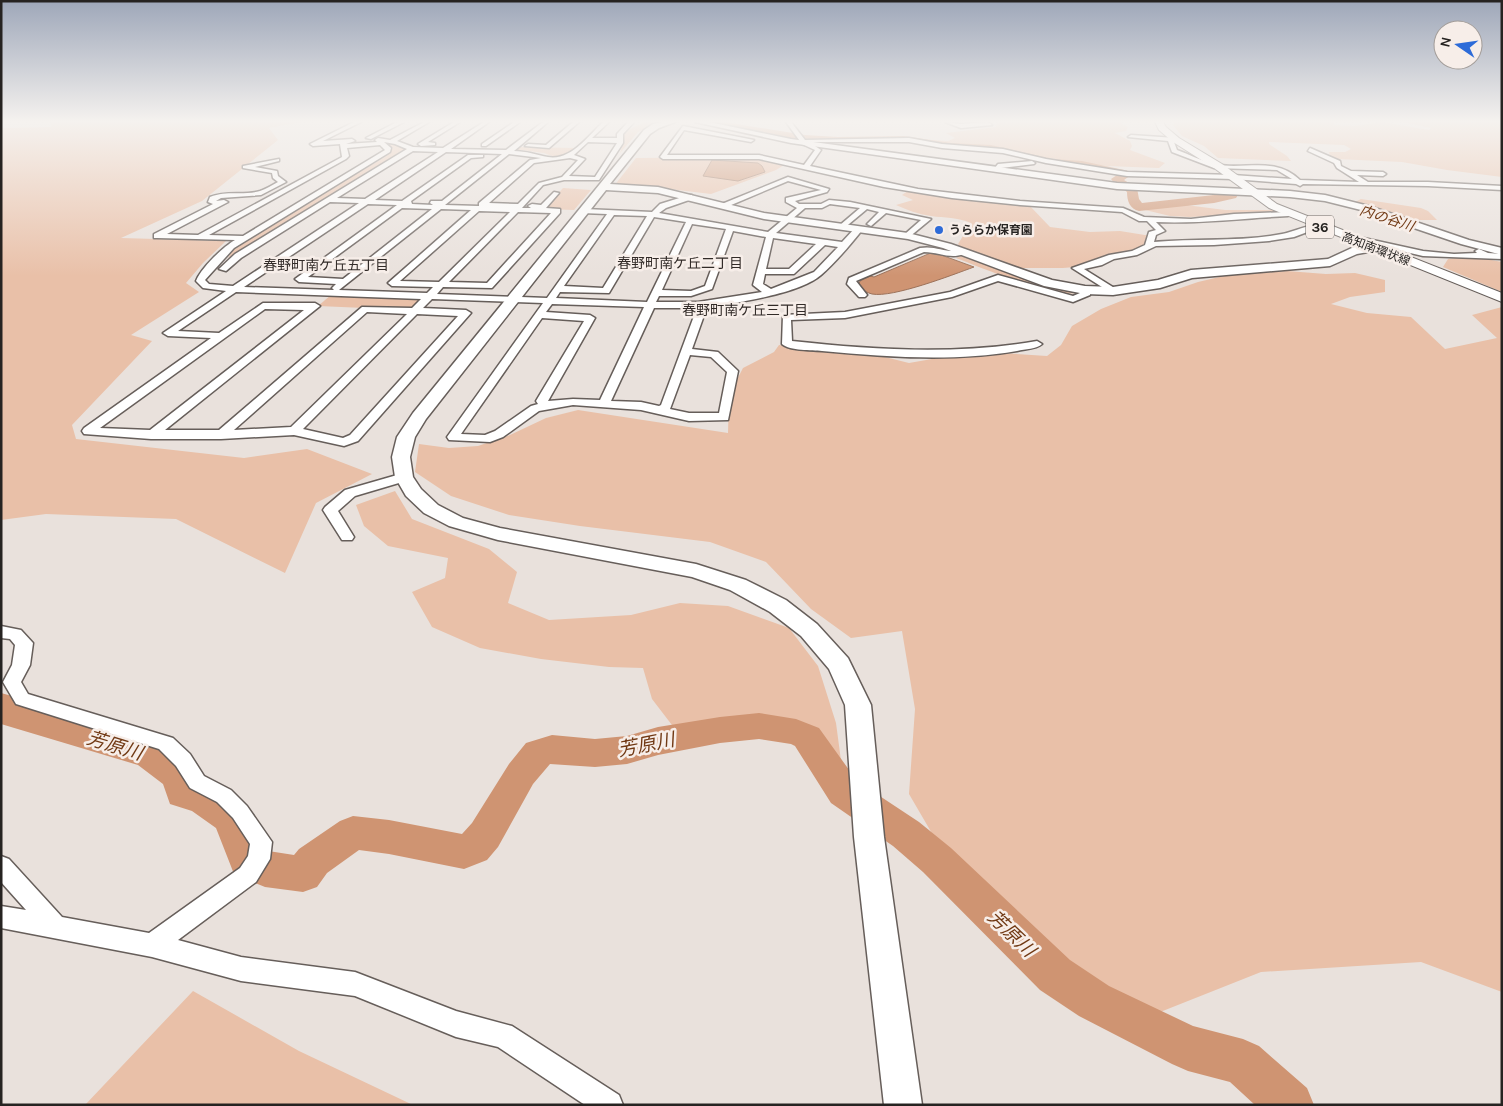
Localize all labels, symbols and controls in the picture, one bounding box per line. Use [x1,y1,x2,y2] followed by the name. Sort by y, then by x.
[1433,20,1483,70] north arrow
[1436,35,1455,49] text: N
[1358,202,1418,236] water label: 内の谷川
[1306,216,1334,238] road number: 36
[949,223,1033,237] place label: うららか保育園
[933,224,945,236] marker: うららか保育園
[1340,230,1412,268] street label: 高知南環状線
[617,255,743,272] district label: 春野町南ケ丘二丁目
[263,257,389,274] district label: 春野町南ケ丘五丁目
[682,302,808,319] district label: 春野町南ケ丘三丁目
[84,727,147,765] water label: 芳原川
[616,728,678,761] water label: 芳原川
[983,906,1041,963] water label: 芳原川

